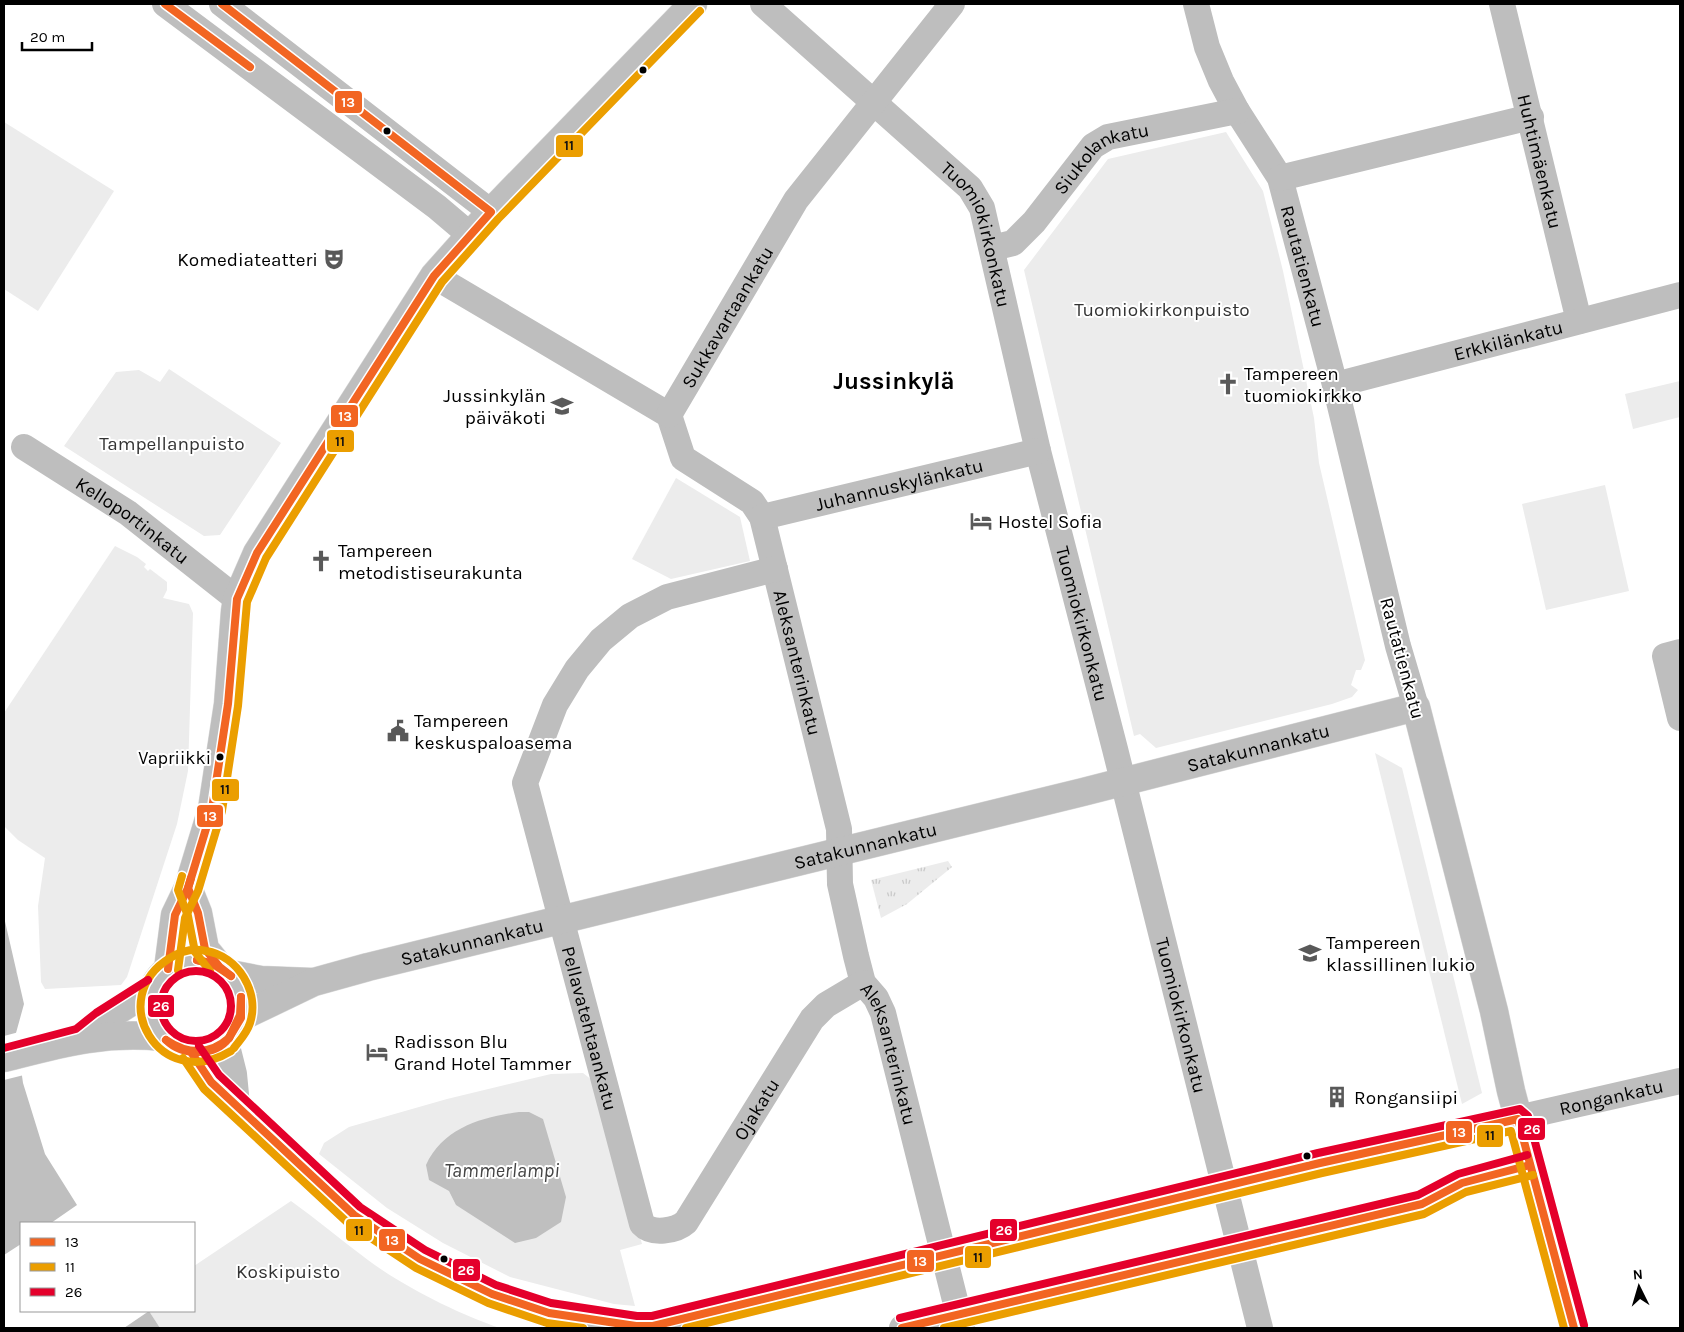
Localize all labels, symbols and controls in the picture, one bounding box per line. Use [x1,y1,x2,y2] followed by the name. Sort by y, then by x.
[22,20,92,52] scale bar
[30,28,65,46] text: 20 m
[638,65,648,75] unlabelled marker
[334,90,363,114] line badge: 13
[1512,92,1566,231] street label: Huhtimäenkatu
[341,94,355,111] text: 13
[1050,119,1151,199] street label: Siukolankatu
[382,126,392,136] unlabelled marker
[555,134,584,158] line badge: 11
[564,137,574,154] text: 11
[936,157,1015,310] street label: Tuomiokirkonkatu
[1276,203,1329,330] street label: Rautatienkatu
[677,242,778,392] street label: Sukkavartaankatu
[321,246,347,272] theatre icon: Komediateatteri
[177,249,318,271] place label: Komediateatteri
[1074,299,1250,321] park label: Tuomiokirkonpuisto
[1452,316,1565,366] street label: Erkkilänkatu
[1244,363,1362,407] place label: Tampereen tuomiokirkko
[833,367,955,395] district label: Jussinkylä
[1215,371,1241,397] church icon: Tampereen tuomiokirkko
[443,385,546,429] place label: Jussinkylän päiväkoti
[549,393,575,419] school or university icon: Jussinkylän päiväkoti
[330,404,359,428] line badge: 13
[338,408,352,425] text: 13
[326,429,355,453] line badge: 11
[99,433,245,455] park label: Tampellanpuisto
[335,433,345,450] text: 11
[813,454,986,516] street label: Juhannuskylänkatu
[71,473,193,569] street label: Kelloportinkatu
[968,508,994,534] hotel icon: Hostel Sofia
[998,511,1102,533] place label: Hostel Sofia
[338,540,523,584] place label: Tampereen metodistiseurakunta
[1051,544,1112,704] street label: Tuomiokirkonkatu
[308,548,334,574] church icon: Tampereen metodistiseurakunta
[768,588,826,738] street label: Aleksanterinkatu
[1375,595,1429,722] street label: Rautatienkatu
[414,710,572,754] place label: Tampereen keskuspaloasema
[385,718,411,744] public building icon: Tampereen keskuspaloasema
[1185,719,1332,777] street label: Satakunnankatu
[138,747,211,769] place label: Vapriikki
[215,752,225,762] marker: Vapriikki
[211,778,240,802] line badge: 11
[220,781,230,798] text: 11
[196,804,224,828] line badge: 13
[203,808,217,825] text: 13
[792,818,939,874] street label: Satakunnankatu
[398,914,546,971] street label: Satakunnankatu
[1326,932,1475,976] place label: Tampereen klassillinen lukio
[1151,935,1211,1096] street label: Tuomiokirkonkatu
[1297,940,1323,966] school or university icon: Tampereen klassillinen lukio
[557,944,621,1113] street label: Pellavatehtaankatu
[855,978,921,1128] street label: Aleksanterinkatu
[147,994,175,1018] line badge: 26
[153,998,169,1015] text: 26
[394,1031,571,1075] place label: Radisson Blu Grand Hotel Tammer
[364,1039,390,1065] hotel icon: Radisson Blu Grand Hotel Tammer
[730,1075,784,1145] street label: Ojakatu
[1557,1075,1665,1120] street label: Rongankatu
[1324,1084,1350,1110] building icon: Rongansiipi
[1354,1087,1458,1109] place label: Rongansiipi
[1517,1117,1546,1141] line badge: 26
[1445,1120,1473,1144] line badge: 13
[1524,1121,1540,1138] text: 26
[1452,1124,1466,1141] text: 13
[1476,1124,1504,1148] line badge: 11
[1485,1127,1495,1144] text: 11
[1302,1151,1312,1161] unlabelled marker
[444,1159,560,1182] water label: Tammerlampi
[345,1218,373,1242] line badge: 11
[989,1218,1018,1242] line badge: 26
[20,1222,195,1312] legend
[354,1222,364,1239] text: 11
[996,1222,1012,1239] text: 26
[378,1228,406,1252] line badge: 13
[385,1232,399,1249] text: 13
[65,1233,79,1251] text: 13
[964,1245,992,1269] line badge: 11
[906,1249,935,1273] line badge: 13
[973,1249,983,1266] text: 11
[913,1253,927,1270] text: 13
[439,1254,449,1264] unlabelled marker
[65,1258,75,1276] text: 11
[452,1258,481,1282] line badge: 26
[236,1261,340,1283] park label: Koskipuisto
[458,1262,474,1279] text: 26
[1614,1262,1664,1312] north arrow
[1632,1266,1644,1283] text: N
[65,1283,82,1301] text: 26

